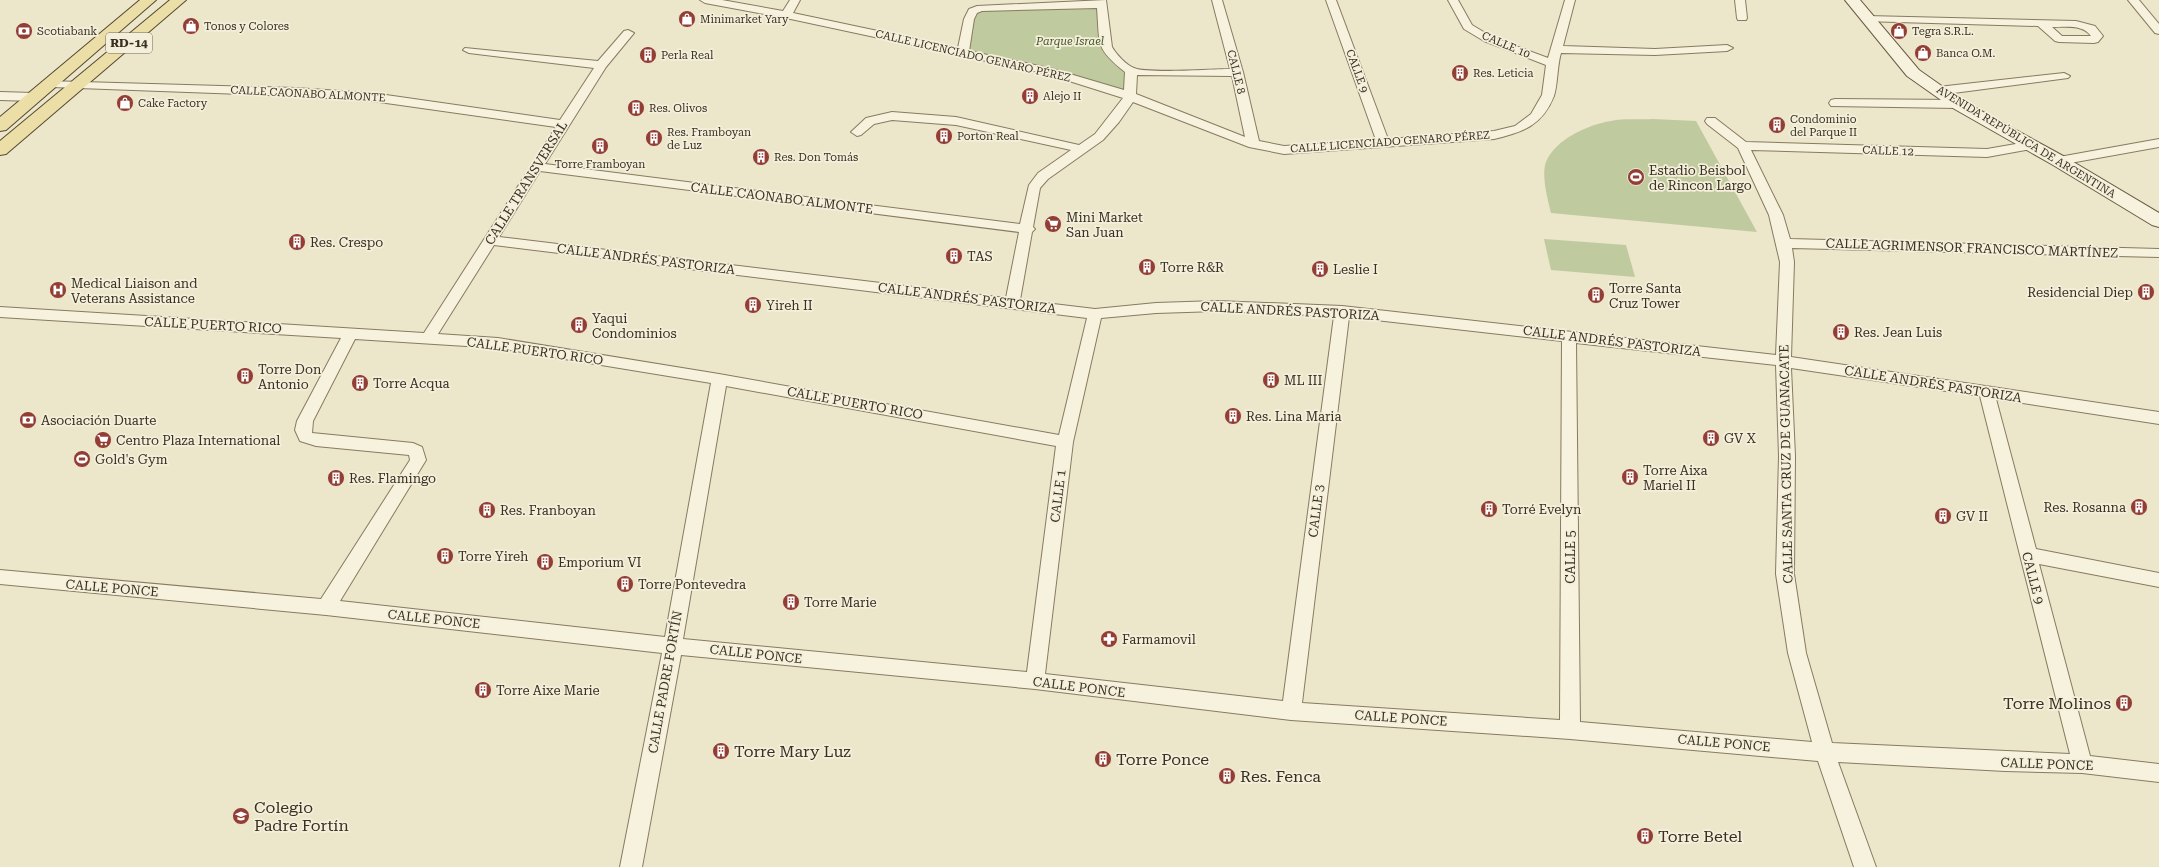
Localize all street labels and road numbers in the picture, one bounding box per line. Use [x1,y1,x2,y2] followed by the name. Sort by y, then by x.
[874,26,1072,85] street label: CALLE LICENCIADO GENARO PÉREZ
[1480,29,1532,61] street label: CALLE 10
[106,33,152,53] road number: RD-14
[1224,48,1248,96] street label: CALLE 8
[1343,48,1371,94] street label: CALLE 9
[1934,82,2119,201] street label: AVENIDA REPÚBLICA DE ARGENTINA
[230,83,386,105] street label: CALLE CAONABO ALMONTE
[482,118,570,248] street label: CALLE TRANSVERSAL
[1290,128,1490,155] street label: CALLE LICENCIADO GENARO PÉREZ
[1862,144,1914,158] street label: CALLE 12
[690,179,874,217] street label: CALLE CAONABO ALMONTE
[1825,234,2119,261] street label: CALLE AGRIMENSOR FRANCISCO MARTÍNEZ
[556,240,736,277] street label: CALLE ANDRÉS PASTORIZA
[877,279,1057,316] street label: CALLE ANDRÉS PASTORIZA
[1200,298,1380,323] street label: CALLE ANDRÉS PASTORIZA
[144,314,282,336] street label: CALLE PUERTO RICO
[1522,322,1702,359] street label: CALLE ANDRÉS PASTORIZA
[466,334,604,368] street label: CALLE PUERTO RICO
[1776,344,1796,584] street label: CALLE SANTA CRUZ DE GUANACATE
[1843,362,2023,405] street label: CALLE ANDRÉS PASTORIZA
[786,384,924,422] street label: CALLE PUERTO RICO
[1047,469,1069,523] street label: CALLE 1
[1305,484,1327,538] street label: CALLE 3
[1563,530,1578,584] street label: CALLE 5
[2019,550,2047,606] street label: CALLE 9
[65,576,159,600] street label: CALLE PONCE
[387,607,481,631] street label: CALLE PONCE
[644,609,685,754] street label: CALLE PADRE FORTÍN
[709,642,803,666] street label: CALLE PONCE
[1032,674,1126,700] street label: CALLE PONCE
[1354,707,1448,729] street label: CALLE PONCE
[1677,731,1771,755] street label: CALLE PONCE
[2000,755,2094,773] street label: CALLE PONCE

